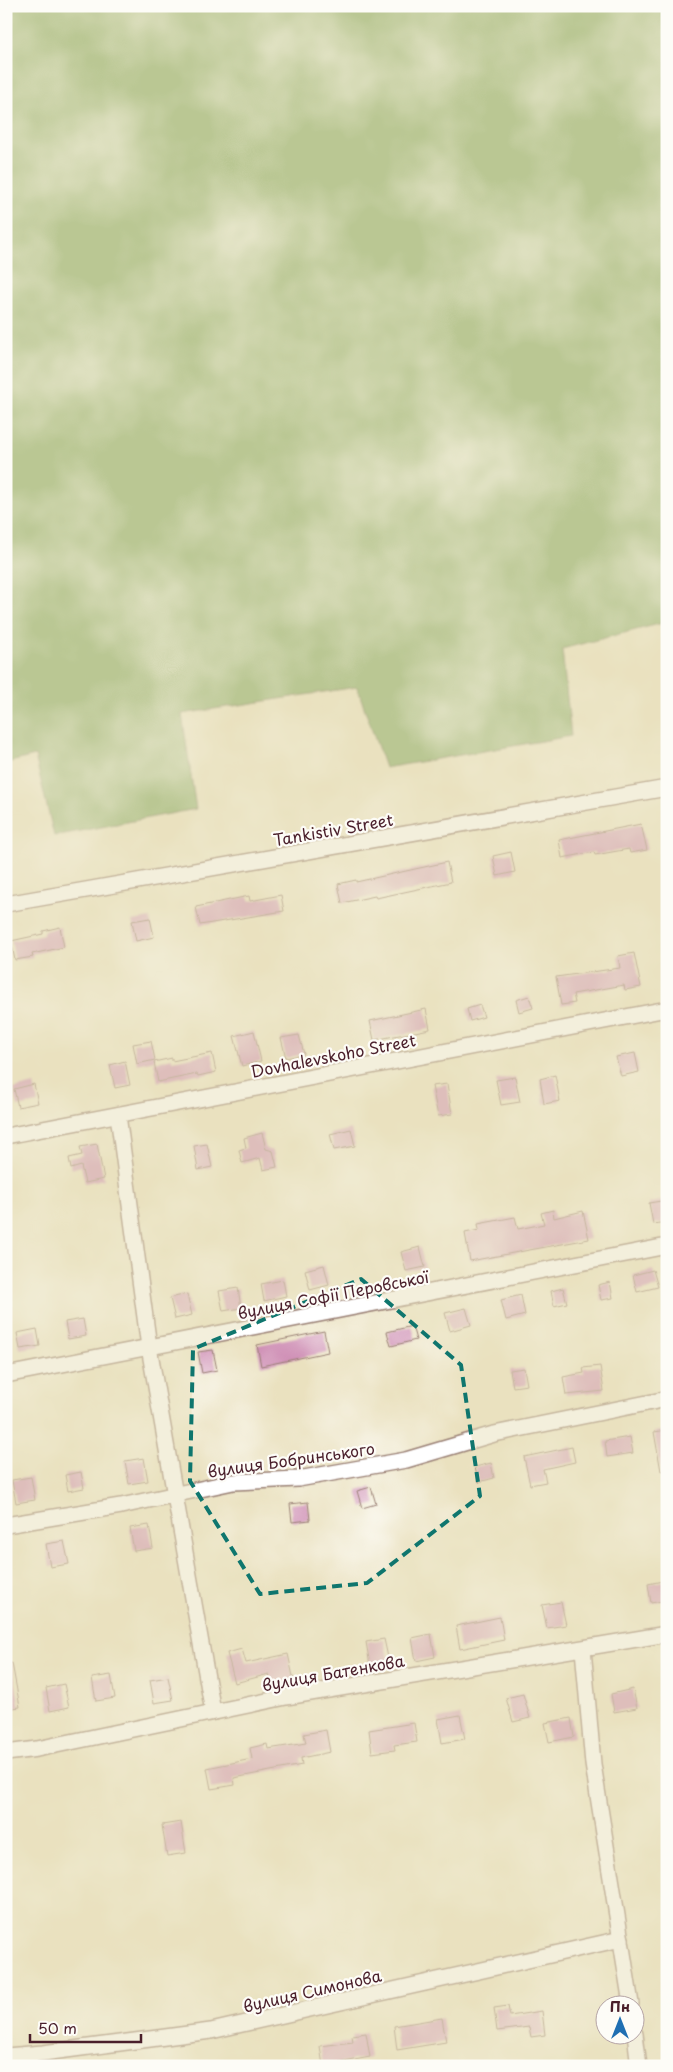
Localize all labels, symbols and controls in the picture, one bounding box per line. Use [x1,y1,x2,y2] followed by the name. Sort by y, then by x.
[271,807,395,851] street label: Tankistiv Street
[248,1027,418,1083] street label: Dovhalevskoho Street
[235,1263,432,1324] street label: вулиця Софії Перовської
[206,1435,376,1483] street label: вулиця Бобринського
[260,1648,406,1696] street label: вулиця Батенкова
[240,1962,384,2018] street label: вулиця Симонова
[596,1994,646,2044] north arrow
[610,1996,630,2017] text: Пн
[30,2012,141,2044] scale bar
[38,2016,77,2039] text: 50 m

